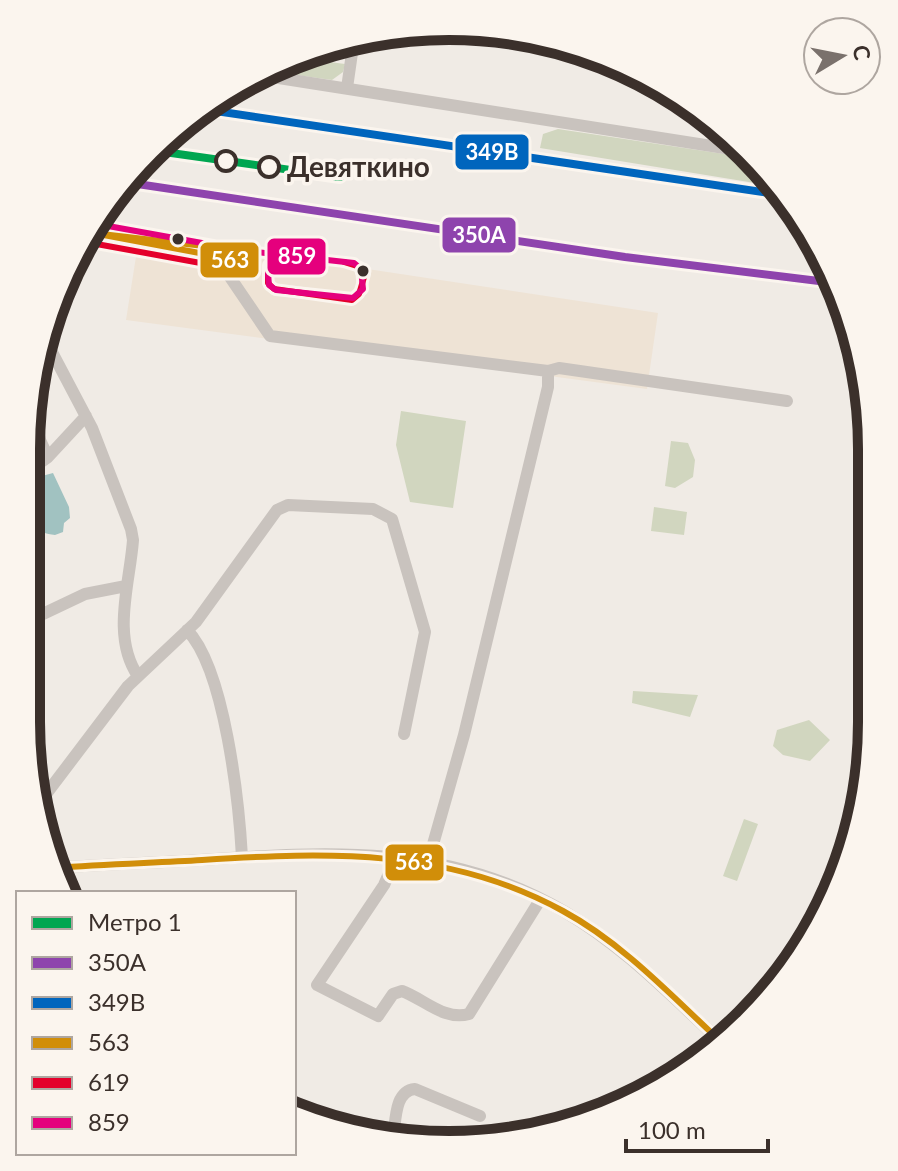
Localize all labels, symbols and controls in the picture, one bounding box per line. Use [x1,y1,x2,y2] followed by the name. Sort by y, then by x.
[802,16,882,96] north arrow
[848,43,877,62] text: С
[454,133,530,171] line badge: 349В
[466,138,518,165] text: 349В
[287,149,430,183] place label: Девяткино
[215,150,237,172] unlabelled marker
[258,156,280,178] marker: Девяткино
[441,216,517,254] line badge: 350А
[452,221,507,248] text: 350А
[170,231,186,247] unlabelled marker
[266,237,327,276] line badge: 859
[199,241,260,279] line badge: 563
[278,242,316,269] text: 859
[211,246,249,273] text: 563
[355,263,371,279] unlabelled marker
[384,843,445,882] line badge: 563
[395,848,433,875] text: 563
[16,891,296,1155] legend
[88,907,182,936] text: Метро 1
[88,947,147,976] text: 350А
[88,987,145,1016] text: 349В
[88,1027,130,1056] text: 563
[88,1067,130,1096] text: 619
[626,1103,768,1153] scale bar
[88,1107,130,1136] text: 859
[638,1115,706,1144] text: 100 m

